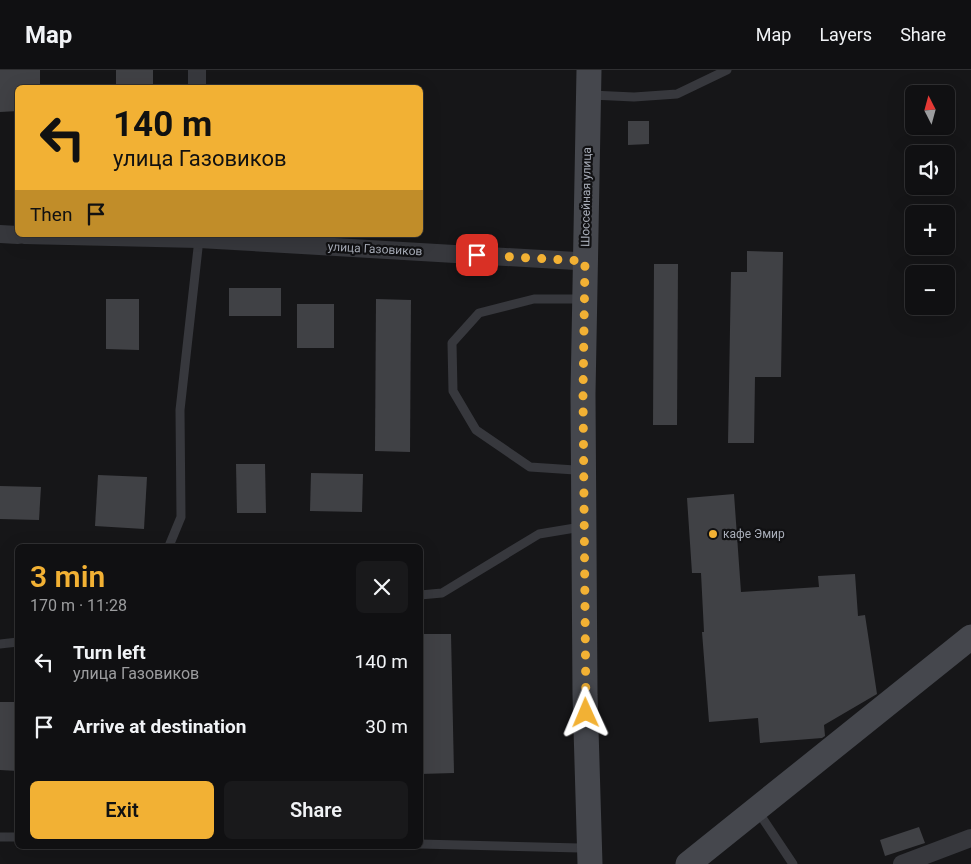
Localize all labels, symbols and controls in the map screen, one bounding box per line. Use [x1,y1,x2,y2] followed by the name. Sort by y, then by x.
[25,21,72,49] text: Map
[756,24,791,45] text: Map
[819,24,872,45] text: Layers
[900,24,946,45] text: Share
[905,85,955,135] north arrow
[905,85,955,315] map controls
[113,104,212,145] text: 140 m
[30,105,95,170] icon: left
[905,145,955,195] button: sound
[113,146,287,171] text: улица Газовиков
[578,147,594,247] street label: Шоссейная улица
[82,200,110,228] icon: arrive
[30,203,72,226] text: Then
[905,205,955,255] button: +
[456,234,498,276] pin
[327,240,423,258] street label: улица Газовиков
[463,241,491,269] icon: arrive
[905,265,955,315] button: −
[723,527,785,541] place label: кафе Эмир
[707,528,719,540] marker: кафе Эмир
[30,559,105,594] text: 3 min
[356,561,408,613] button: close
[30,596,127,615] text: 170 m · 11:28
[73,641,146,664] text: Turn left
[30,648,58,676] icon: left
[355,650,408,673] text: 140 m
[73,664,199,683] text: улица Газовиков
[559,686,611,738] position arrow
[30,713,58,741] icon: arrive
[73,715,246,738] text: Arrive at destination
[365,715,408,738] text: 30 m
[30,781,214,839] button: Exit
[224,781,408,839] button: Share

